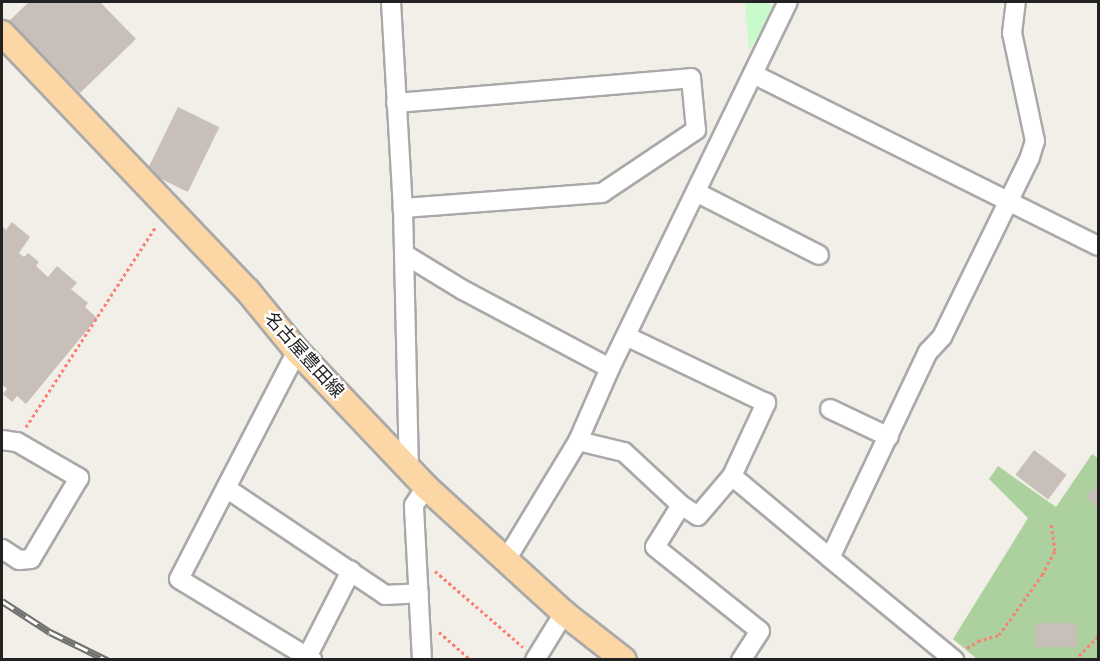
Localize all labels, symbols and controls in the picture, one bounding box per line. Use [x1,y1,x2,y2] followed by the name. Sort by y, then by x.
[260,308,348,402] street label: 名古屋豊田線

